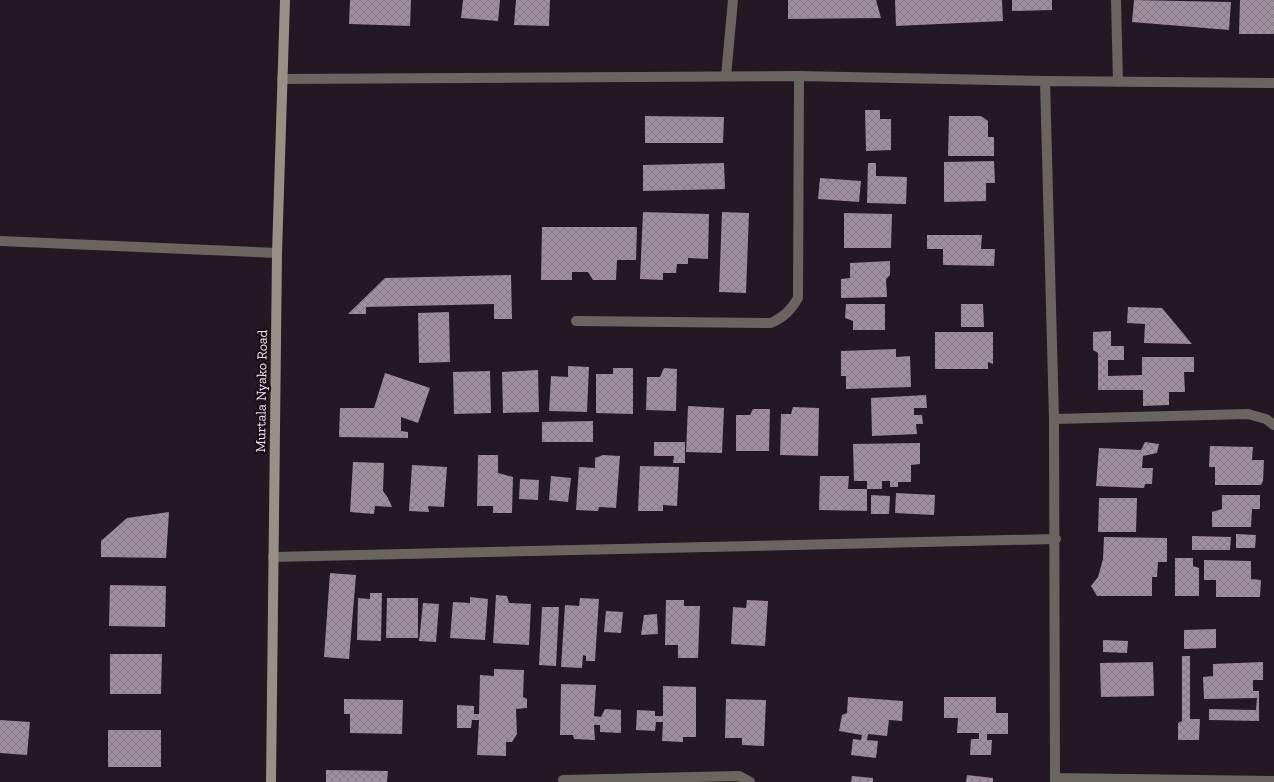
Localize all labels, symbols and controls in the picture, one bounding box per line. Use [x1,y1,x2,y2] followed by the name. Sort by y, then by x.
[252,329,271,453] street label: Murtala Nyako Road

